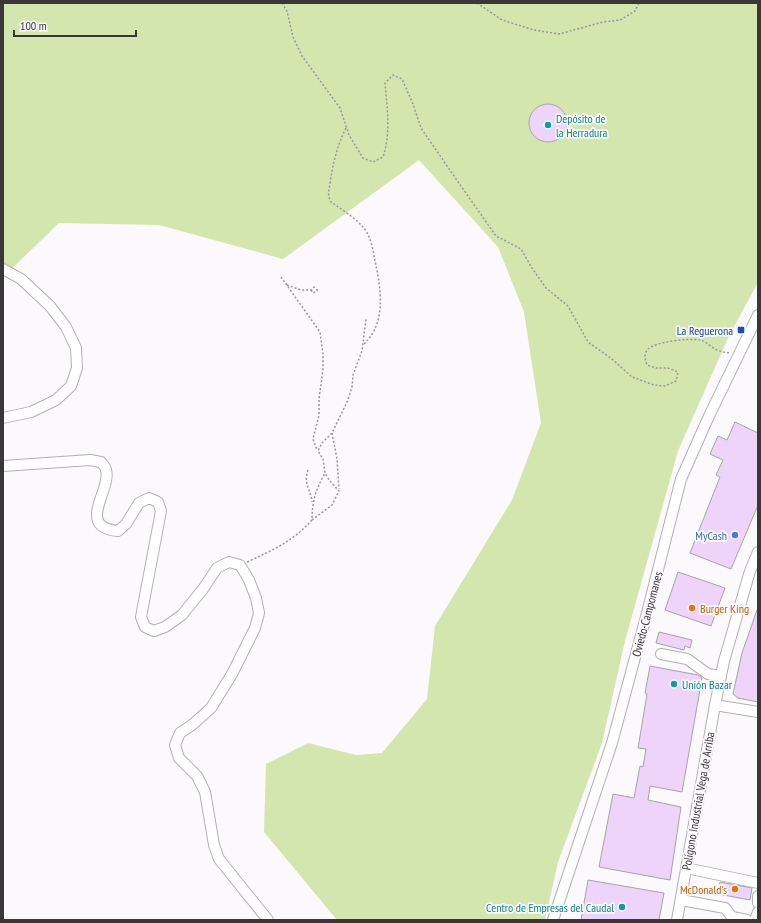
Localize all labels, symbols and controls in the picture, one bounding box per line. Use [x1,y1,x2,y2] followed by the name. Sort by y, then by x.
[14,12,136,38] scale bar
[20,18,47,33] text: 100 m
[556,111,608,140] place label: Depósito de la Herradura
[543,120,553,130] marker: Depósito de la Herradura
[677,323,733,338] place label: La Reguerona
[736,325,746,335] marker: La Reguerona
[695,528,727,543] place label: MyCash
[730,530,740,540] marker: MyCash
[628,570,666,658] street label: Oviedo-Campomanes
[700,601,749,616] place label: Burger King
[687,603,697,613] marker: Burger King
[682,677,733,692] place label: Unión Bazar
[669,679,679,689] marker: Unión Bazar
[678,730,718,871] street label: Polígono Industrial Vega de Arriba
[680,882,727,897] place label: McDonald's
[730,884,740,894] marker: McDonald's
[486,900,614,915] place label: Centro de Empresas del Caudal
[617,902,627,912] marker: Centro de Empresas del Caudal

